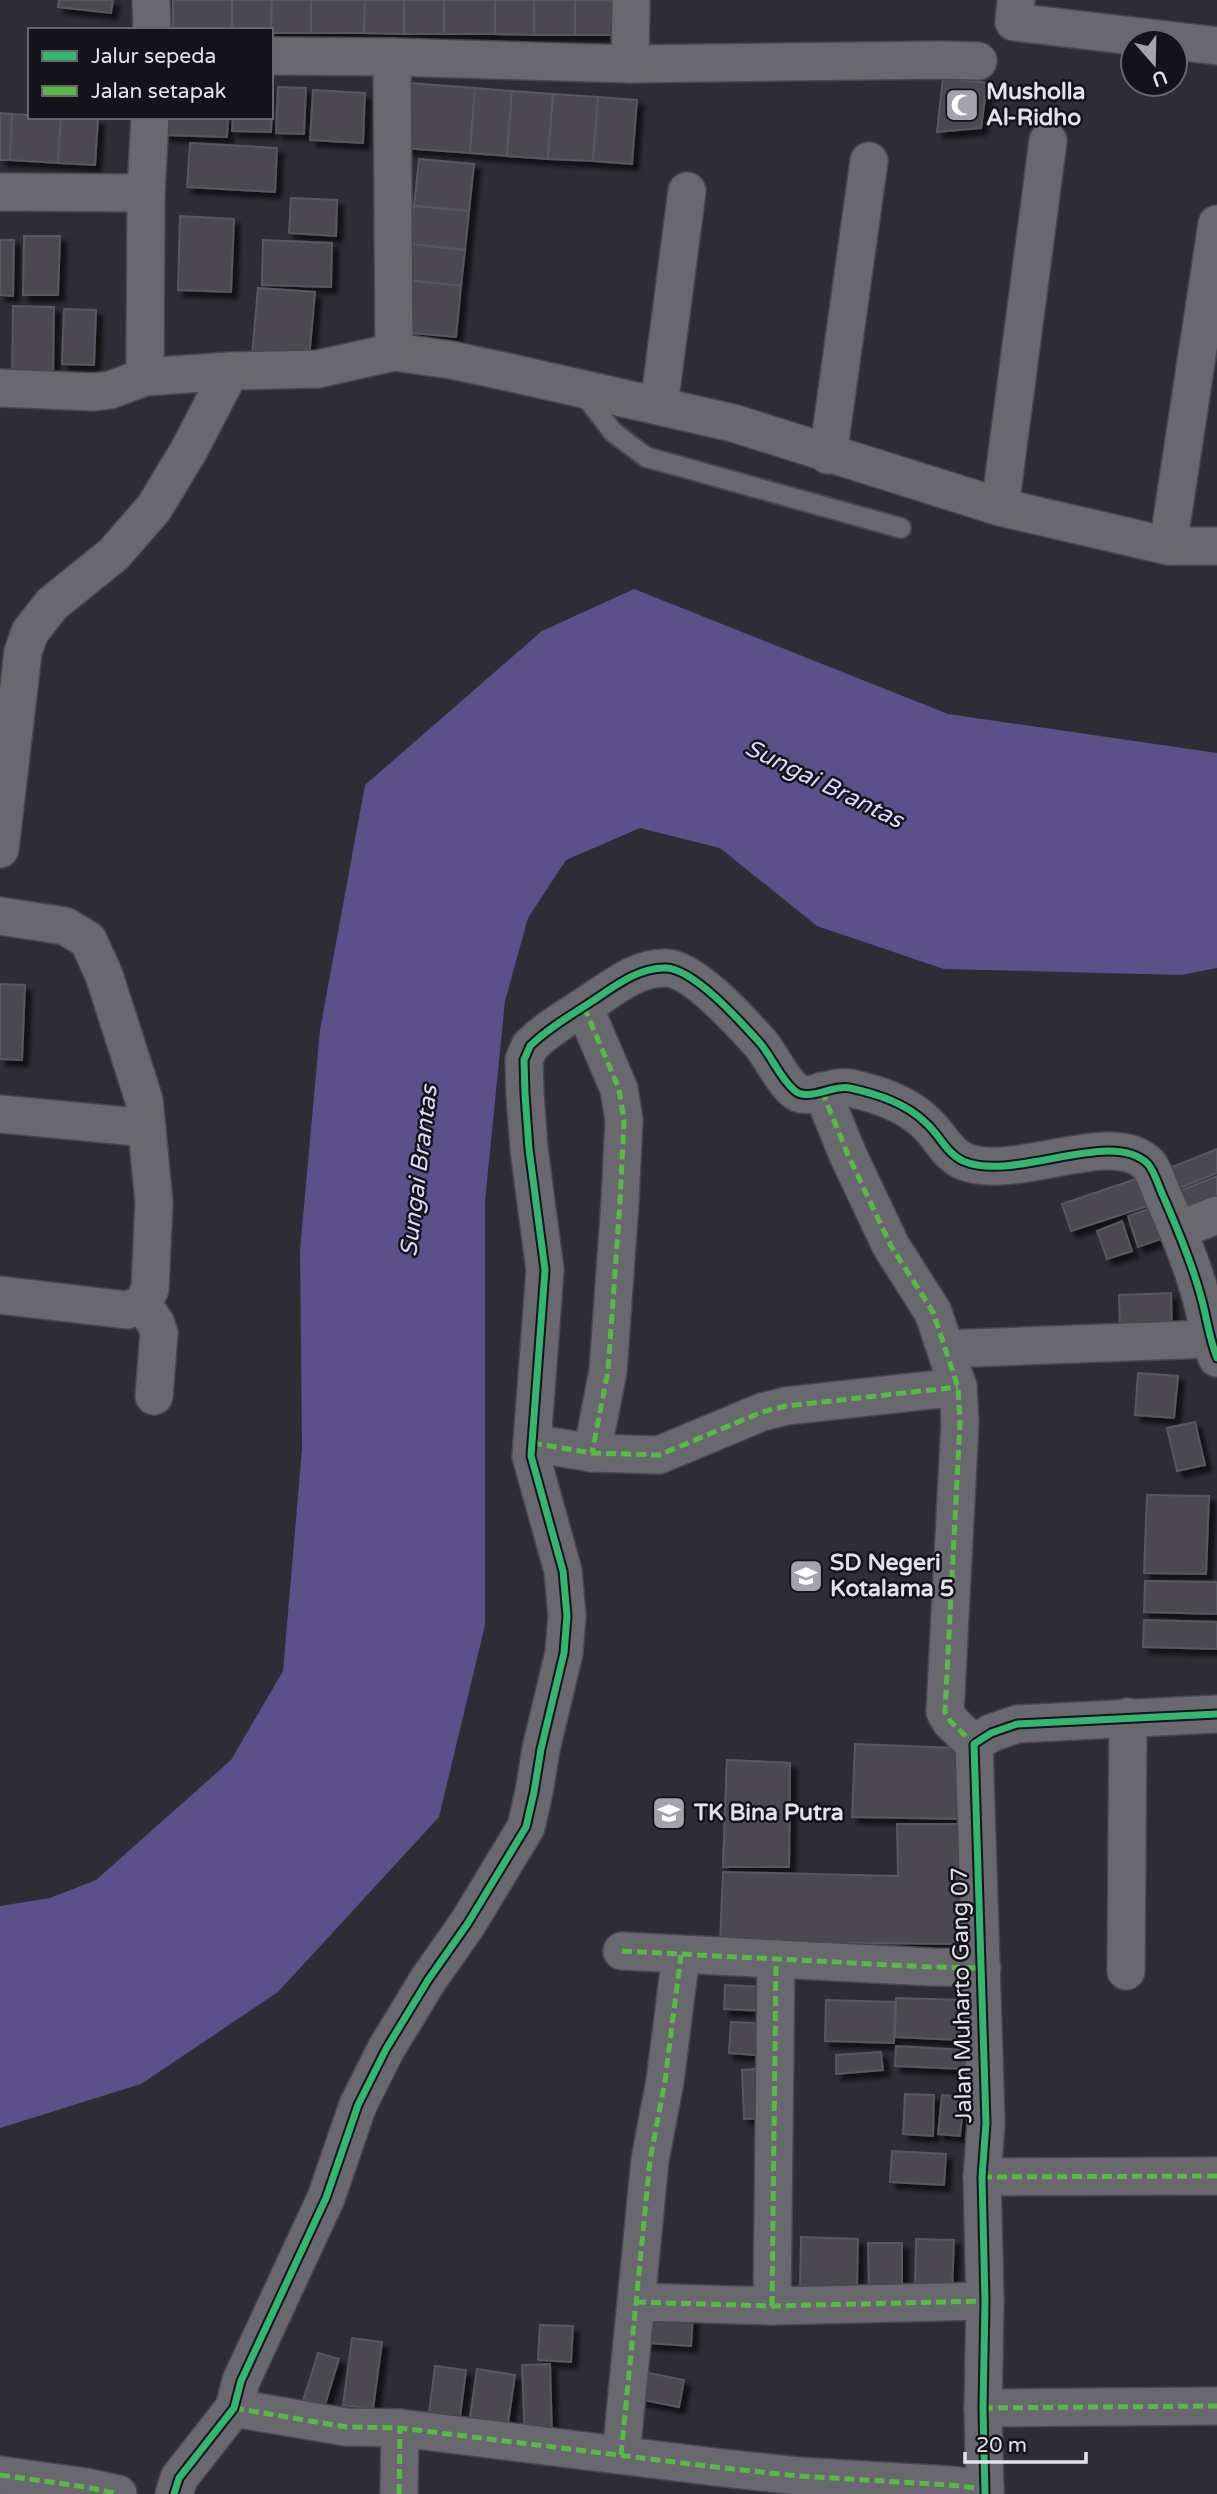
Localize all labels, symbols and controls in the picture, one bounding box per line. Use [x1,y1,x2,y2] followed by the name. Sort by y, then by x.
[28,28,273,119] legend
[1119,28,1189,98] north arrow
[91,44,216,69] text: Jalur sepeda
[1149,65,1170,91] text: U
[986,78,1085,132] place label: Musholla Al-Ridho
[91,79,226,104] text: Jalan setapak
[943,86,981,124] mosque icon: Musholla Al-Ridho
[740,733,909,835] water label: Sungai Brantas
[394,1082,444,1258] water label: Sungai Brantas
[830,1549,954,1603] place label: SD Negeri Kotalama 5
[787,1557,825,1595] school or university icon: SD Negeri Kotalama 5
[650,1794,688,1832] school or university icon: TK Bina Putra
[693,1799,844,1827] place label: TK Bina Putra
[946,1867,978,2123] street label: Jalan Muharto Gang 07
[965,2420,1086,2464] scale bar
[976,2433,1027,2458] text: 20 m

